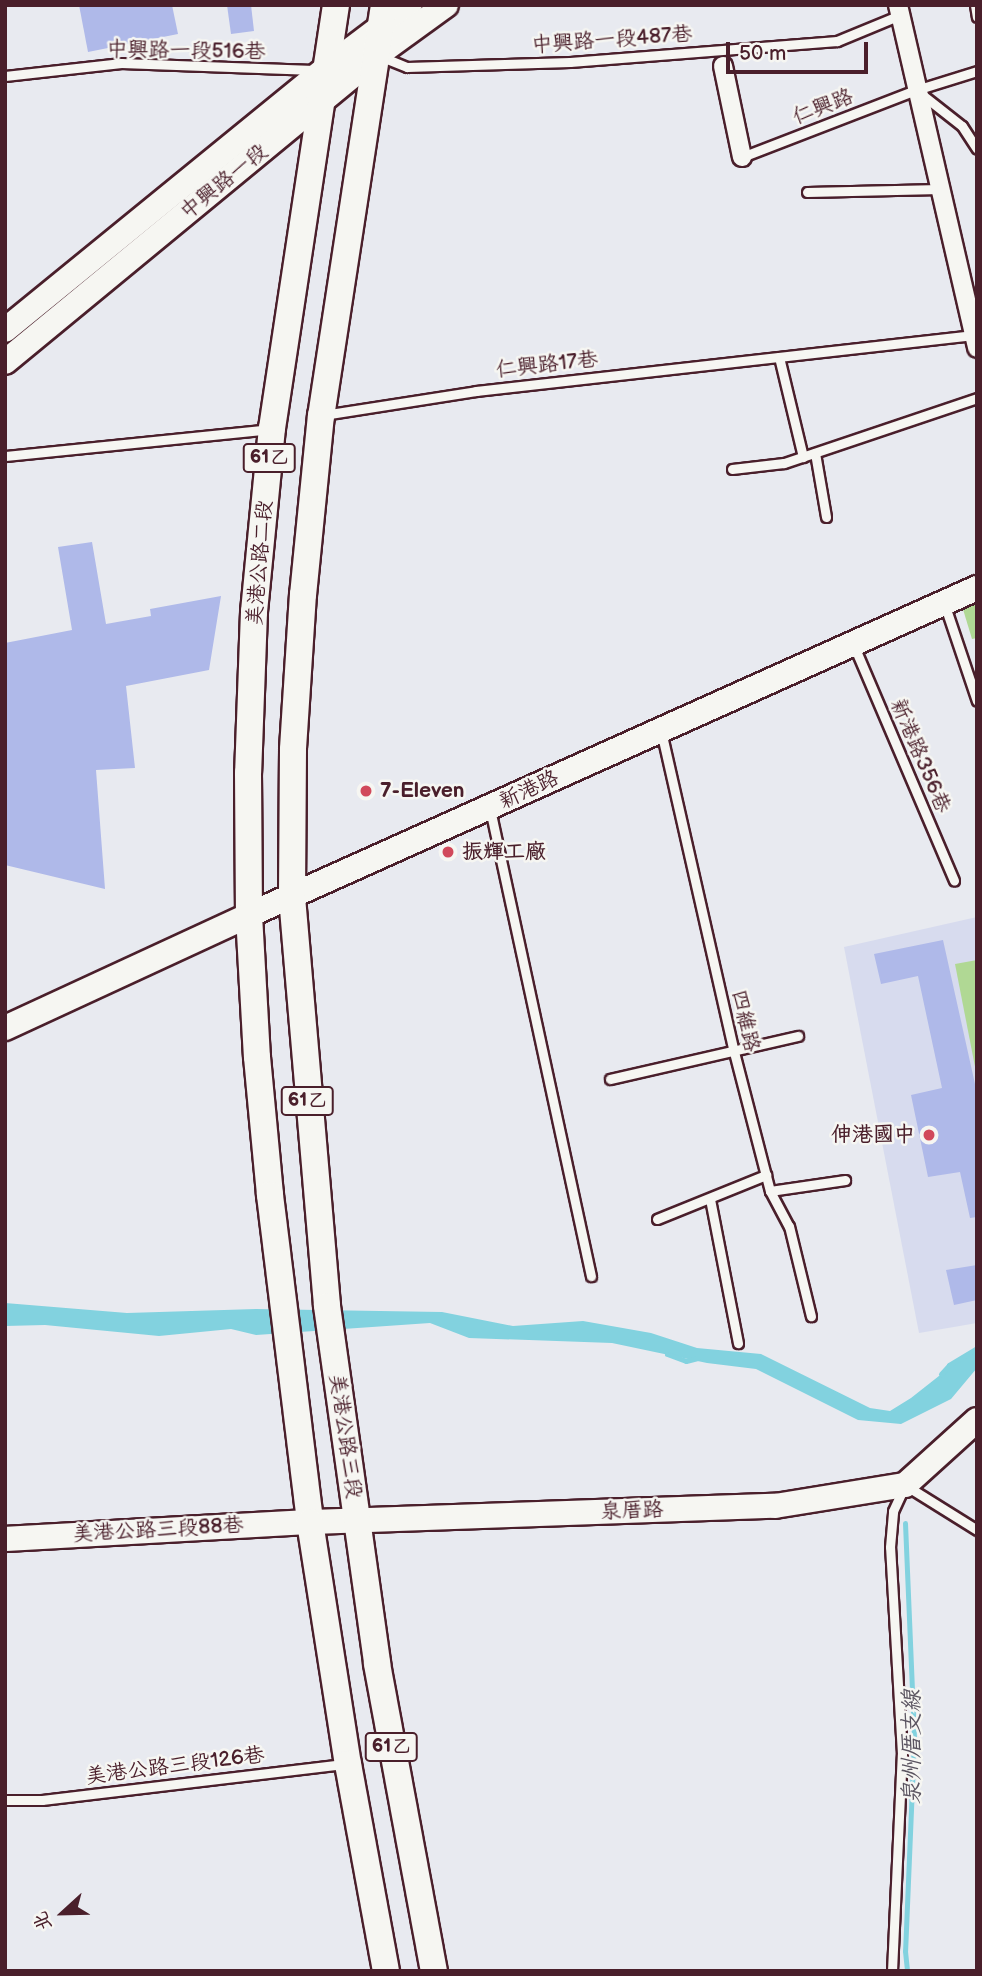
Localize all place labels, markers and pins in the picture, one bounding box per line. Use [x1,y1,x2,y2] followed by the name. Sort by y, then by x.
[380,778,465,804] place label: 7-Eleven
[358,783,374,799] marker: 7-Eleven
[462,839,546,865] place label: 振輝工廠
[440,844,456,860] marker: 振輝工廠
[831,1122,915,1148] place label: 伸港國中
[921,1127,937,1143] marker: 伸港國中

